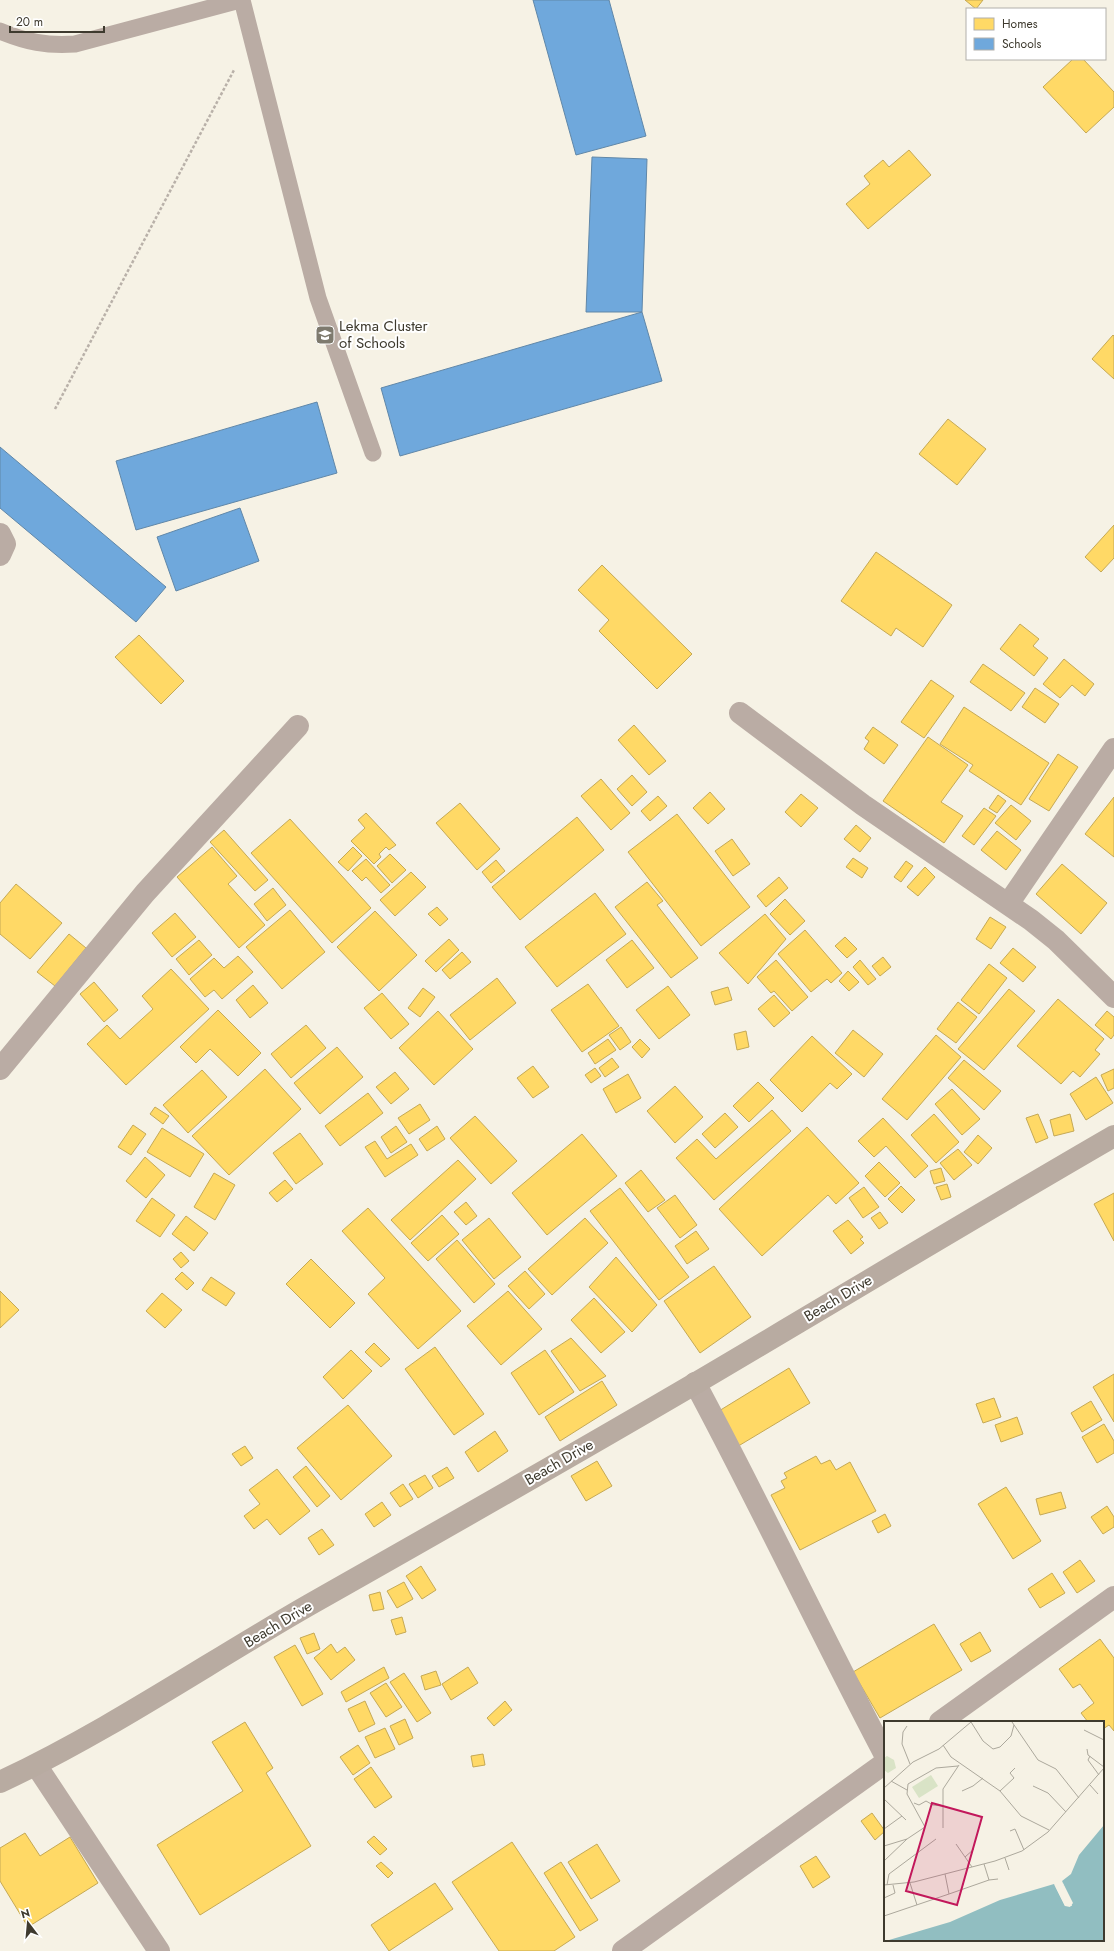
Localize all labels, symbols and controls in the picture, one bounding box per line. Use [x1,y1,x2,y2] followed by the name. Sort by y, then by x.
[10,8,104,34] scale bar
[966,8,1106,60] legend
[16,13,43,31] text: 20 m
[1002,15,1038,33] text: Homes
[1002,35,1041,53] text: Schools
[339,315,428,354] place label: Lekma Cluster of Schools
[314,324,336,346] school or university icon: Lekma Cluster of Schools
[800,1269,877,1327] street label: Beach Drive
[521,1433,598,1491] street label: Beach Drive
[240,1595,317,1653] street label: Beach Drive
[884,1721,1104,1941] inset map
[8,1903,48,1943] north arrow
[19,1904,32,1922] text: N

